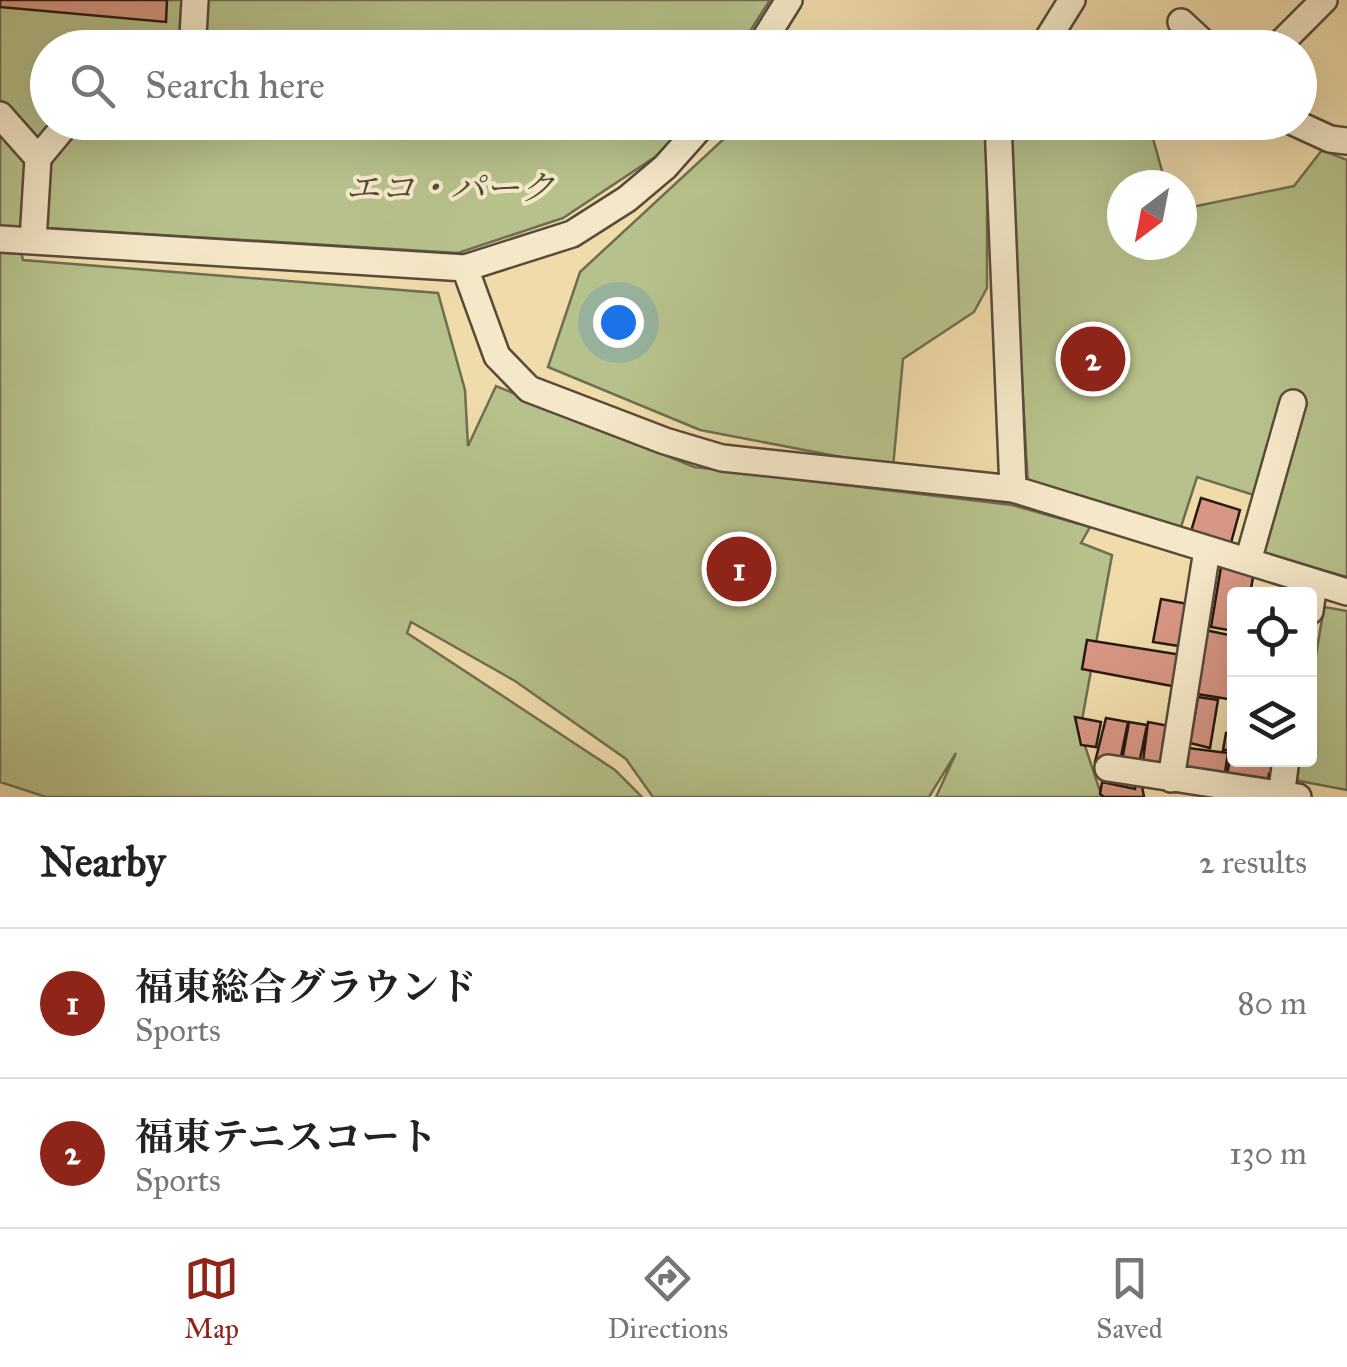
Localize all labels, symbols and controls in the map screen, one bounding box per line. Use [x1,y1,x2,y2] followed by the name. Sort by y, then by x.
[30,30,1317,140] search box
[65,58,120,113] icon: search
[145,62,325,108] text: Search here
[345,167,555,210] park label: エコ・パーク
[1107,170,1197,260] north arrow
[593,297,644,348] your location
[1060,322,1126,396] pin: 2
[706,532,772,606] pin: 1
[1227,587,1317,767] map controls
[1227,587,1317,677] button: locate
[1227,677,1317,767] button: layers
[40,836,165,888] text: Nearby
[1199,843,1307,882] text: 2 results
[135,964,477,1010] text: 福東総合グラウンド
[66,984,79,1023] text: 1
[1238,984,1307,1023] text: 80 m
[135,1011,221,1050] text: Sports
[135,1114,437,1160] text: 福東テニスコート
[65,1134,80,1173] text: 2
[1229,1134,1307,1173] text: 130 m
[135,1161,221,1200] text: Sports
[184,1251,239,1346] tab: Map
[607,1251,728,1346] tab: Directions
[1096,1251,1163,1346] tab: Saved

